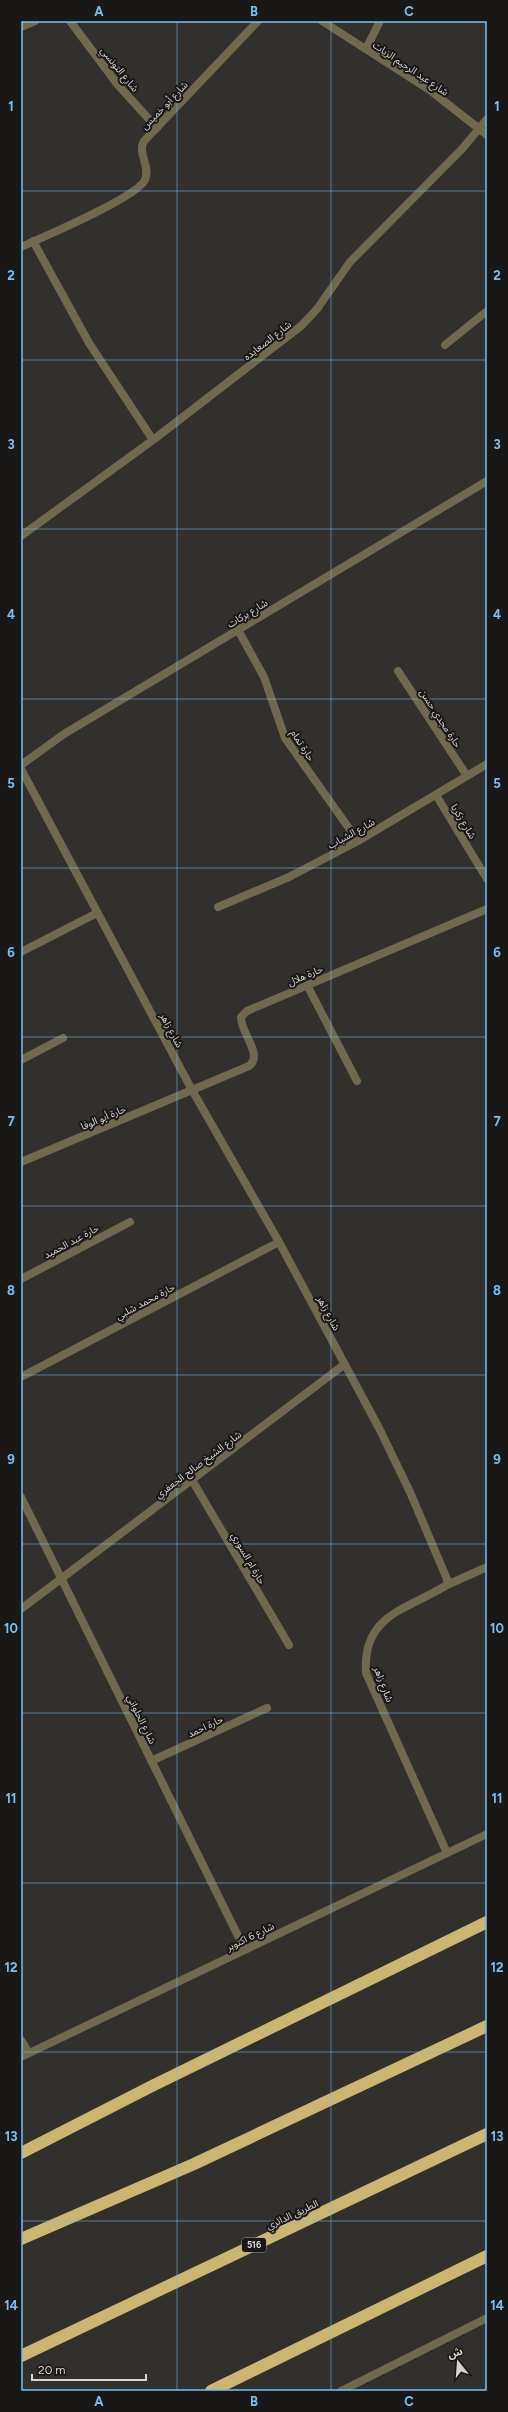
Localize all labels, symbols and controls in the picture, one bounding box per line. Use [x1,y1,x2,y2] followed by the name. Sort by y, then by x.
[94,4,104,19] text: A
[250,4,258,19] text: B
[404,4,414,19] text: C
[370,38,451,100] street label: شارع عبد الرحيم الزيات
[97,44,142,95] street label: شارع التونسي
[138,78,191,133] street label: شارع أبو خميس
[8,99,14,114] text: 1
[494,99,500,114] text: 1
[7,268,15,283] text: 2
[493,268,501,283] text: 2
[241,318,294,364] street label: شارع الصعايده
[7,437,15,452] text: 3
[493,437,501,452] text: 3
[225,596,271,631] street label: شارع بركات
[7,607,15,622] text: 4
[493,607,501,622] text: 4
[416,687,464,751] street label: حارة مجدي حسن
[286,727,318,765] street label: حارة تمام
[7,776,15,791] text: 5
[493,776,501,791] text: 5
[447,801,479,842] street label: شارع زكريا
[325,815,378,853] street label: شارع الشباب
[7,945,15,960] text: 6
[493,945,501,960] text: 6
[285,962,325,989] street label: حارة هلال
[156,1010,186,1050] street label: شارع زاهر
[79,1102,128,1133] street label: حارة أبو الوفا
[7,1114,15,1129] text: 7
[493,1114,501,1129] text: 7
[41,1221,101,1262] street label: حارة عبد الحميد
[113,1280,178,1324] street label: حارة محمد شلبي
[7,1283,15,1298] text: 8
[493,1283,501,1298] text: 8
[313,1293,343,1333] street label: شارع زاهر
[153,1428,245,1502] street label: شارع الشيخ صالح الجعفري
[7,1452,15,1467] text: 9
[493,1452,501,1467] text: 9
[227,1530,269,1588] street label: حارة ام السوري
[4,1621,18,1636] text: 10
[490,1621,504,1636] text: 10
[369,1663,396,1704] street label: شارع زاهر
[123,1692,159,1747] street label: شارع الحلواني
[185,1712,225,1740] street label: حارة احمد
[6,1791,16,1806] text: 11
[492,1791,502,1806] text: 11
[223,1919,277,1955] street label: شارع 6 اكتوبر
[4,1960,18,1975] text: 12
[490,1960,504,1975] text: 12
[5,2129,17,2144] text: 13
[491,2129,503,2144] text: 13
[264,2197,321,2233] street label: الطريق الدائري
[242,2238,266,2252] road number: 516
[4,2298,18,2313] text: 14
[490,2298,504,2313] text: 14
[438,2342,478,2382] north arrow
[446,2344,464,2361] text: ش
[32,2356,146,2382] scale bar
[38,2363,66,2377] text: 20 m
[94,2394,104,2409] text: A
[250,2394,258,2409] text: B
[404,2394,414,2409] text: C

